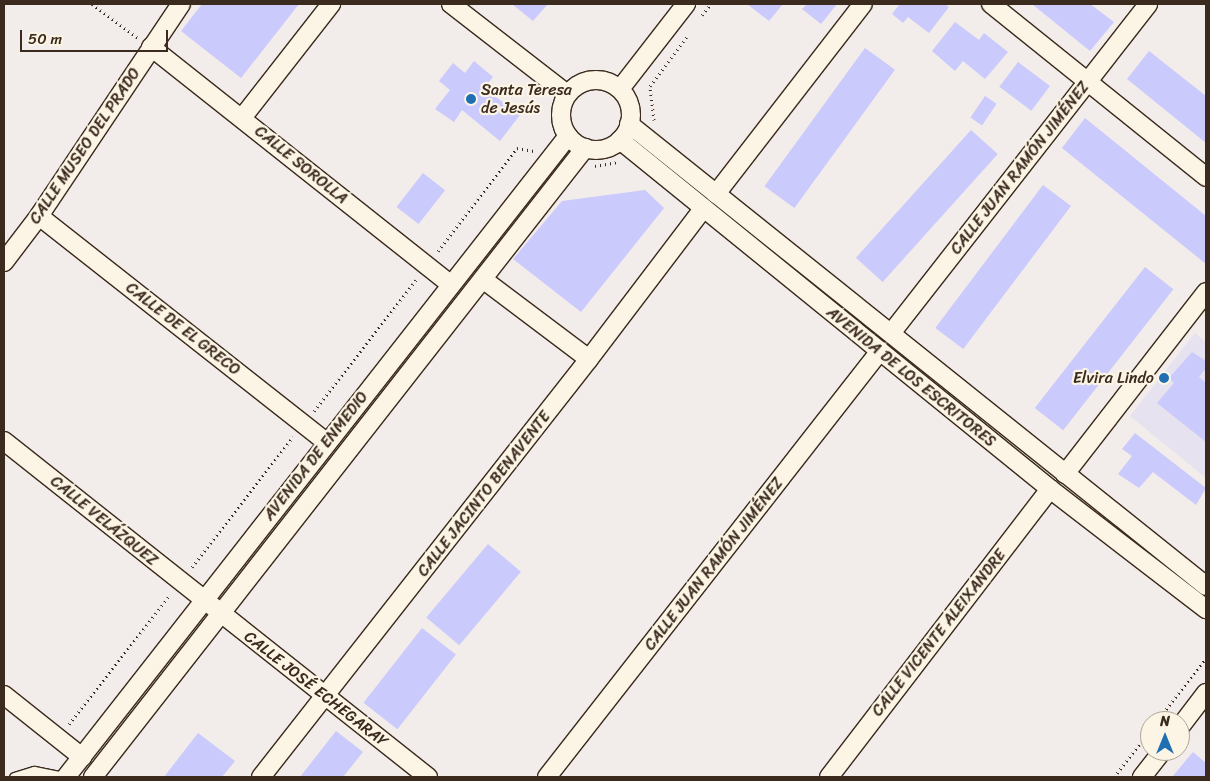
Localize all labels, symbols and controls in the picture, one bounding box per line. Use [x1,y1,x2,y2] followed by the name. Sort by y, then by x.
[22,20,170,52] scale bar
[28,26,62,52] text: 50 m
[25,64,145,228] street label: CALLE MUSEO DEL PRADO
[946,77,1094,259] street label: CALLE JUAN RAMÓN JIMÉNEZ
[481,80,573,118] place label: Santa Teresa de Jesús
[465,93,477,105] marker: Santa Teresa de Jesús
[251,122,351,208] street label: CALLE SOROLLA
[122,278,244,380] street label: CALLE DE EL GRECO
[822,302,1000,452] street label: AVENIDA DE LOS ESCRITORES
[1073,368,1154,388] place label: Elvira Lindo
[1158,372,1170,384] marker: Elvira Lindo
[259,387,373,525] street label: AVENIDA DE ENMEDIO
[414,408,554,580] street label: CALLE JACINTO BENAVENTE
[47,472,161,570] street label: CALLE VELÁZQUEZ
[640,473,788,655] street label: CALLE JUAN RAMÓN JIMÉNEZ
[867,545,1011,721] street label: CALLE VICENTE ALEIXANDRE
[240,627,392,751] street label: CALLE JOSÉ ECHEGARAY
[1160,709,1170,734] text: N
[1140,711,1190,761] north arrow

